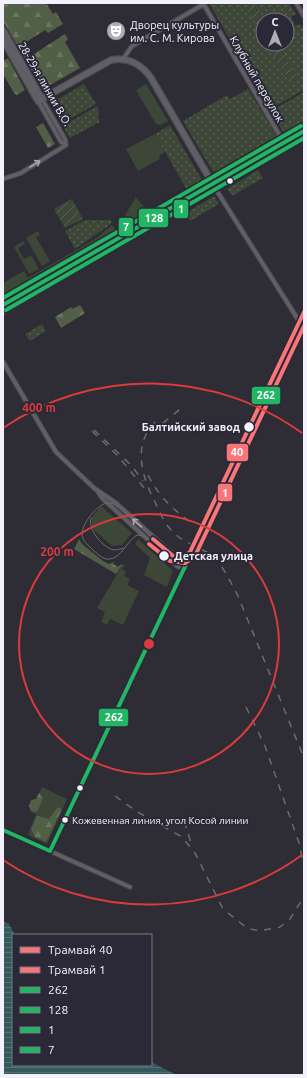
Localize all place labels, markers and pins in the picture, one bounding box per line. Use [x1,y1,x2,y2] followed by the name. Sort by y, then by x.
[130,19,219,44] place label: Дворец культуры им. С. М. Кирова
[105,20,127,42] theatre icon: Дворец культуры им. С. М. Кирова
[225,176,235,186] unlabelled marker
[242,420,256,434] marker: Балтийский завод
[142,421,240,433] place label: Балтийский завод
[157,549,171,563] marker: Детская улица
[174,550,253,562] place label: Детская улица
[142,637,156,651] centre of rings
[75,783,85,793] unlabelled marker
[60,815,70,825] marker: Кожевенная линия, угол Косой линии
[72,815,249,826] place label: Кожевенная линия, угол Косой линии

